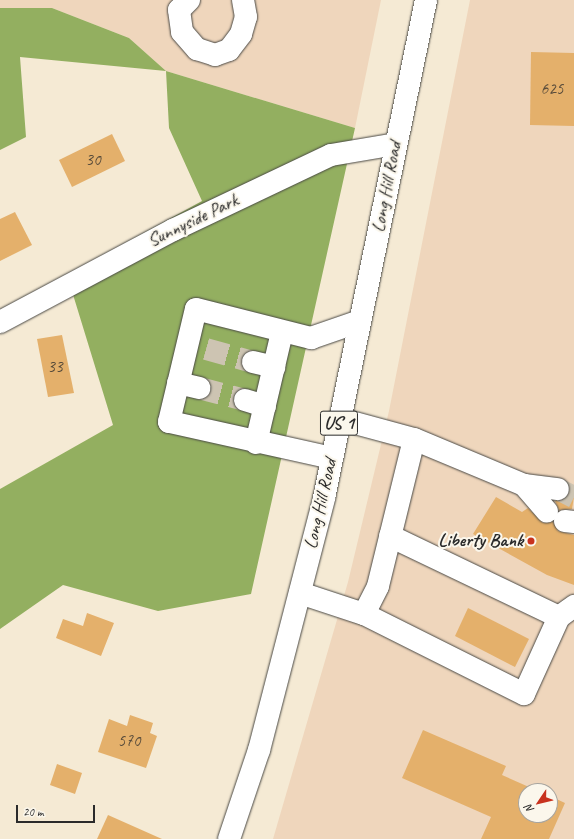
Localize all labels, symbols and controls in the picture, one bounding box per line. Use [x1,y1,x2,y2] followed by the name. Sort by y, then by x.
[541,79,563,99] house number: 625
[367,140,407,234] street label: Long Hill Road
[85,150,101,170] house number: 30
[144,189,242,253] street label: Sunnyside Park
[47,357,63,377] house number: 33
[319,407,359,439] road number: US 1
[300,457,342,551] street label: Long Hill Road
[438,530,523,552] place label: Liberty Bank
[526,536,536,546] marker: Liberty Bank
[118,731,140,751] house number: 570
[518,783,558,823] north arrow
[18,797,97,823] scale bar
[521,803,537,816] text: N
[23,804,43,820] text: 20 m

